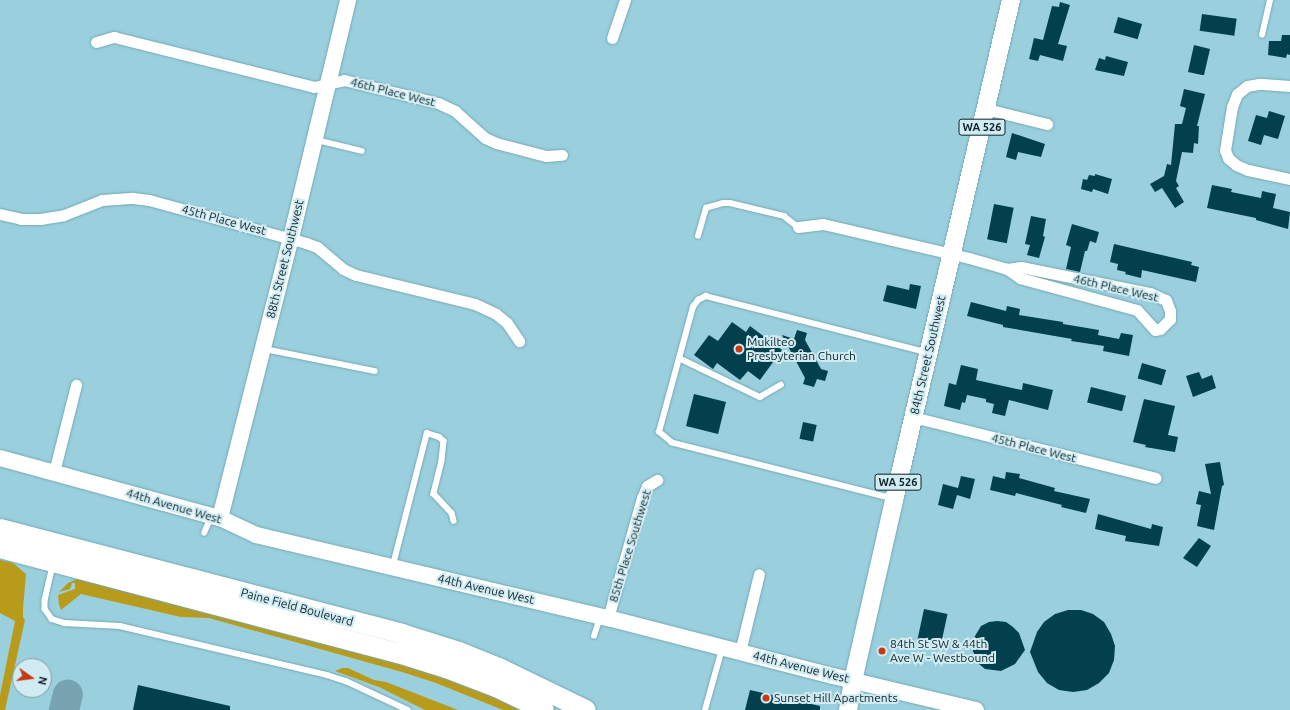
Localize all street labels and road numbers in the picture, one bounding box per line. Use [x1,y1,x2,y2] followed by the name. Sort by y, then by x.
[349,75,437,109] street label: 46th Place West
[958,118,1006,136] road number: WA 526
[263,198,307,320] street label: 88th Street Southwest
[180,202,268,238] street label: 45th Place West
[1072,271,1160,305] street label: 46th Place West
[907,294,949,416] street label: 84th Street Southwest
[990,431,1078,465] street label: 45th Place West
[874,473,922,491] road number: WA 526
[125,486,223,526] street label: 44th Avenue West
[606,488,654,604] street label: 85th Place Southwest
[436,571,536,607] street label: 44th Avenue West
[239,585,355,629] street label: Paine Field Boulevard
[751,648,851,686] street label: 44th Avenue West

